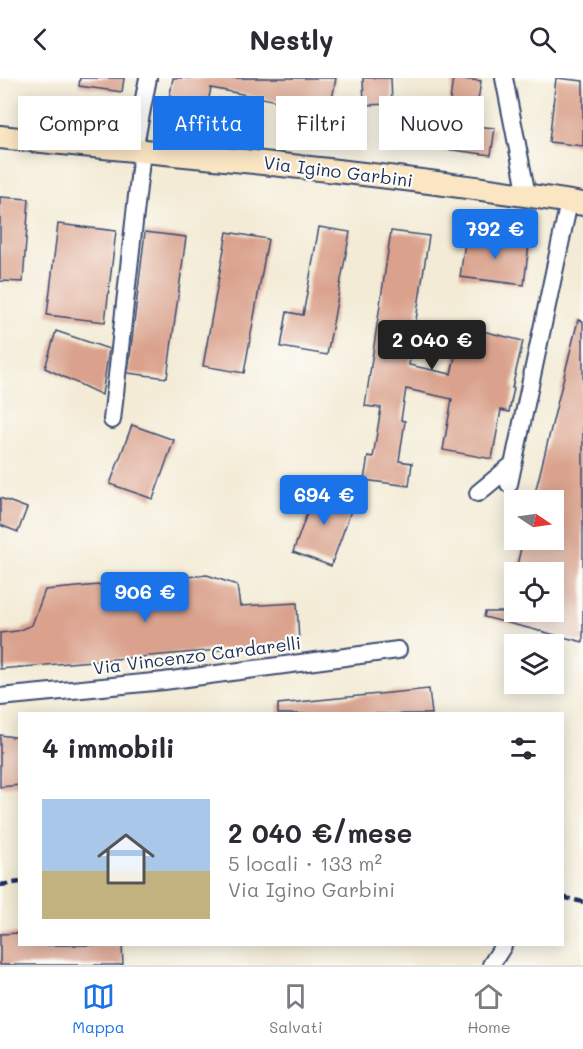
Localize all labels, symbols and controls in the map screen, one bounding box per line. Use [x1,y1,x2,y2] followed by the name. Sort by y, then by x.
[249,22,334,57] text: Nestly
[24,23,57,56] icon: back
[526,23,559,56] icon: search
[18,96,141,150] chip: Compra
[153,96,264,150] chip: Affitta
[276,96,367,150] chip: Filtri
[379,96,484,150] chip: Nuovo
[262,150,414,192] street label: Via Igino Garbini
[453,209,537,260] pin: 792 €
[466,215,524,241] text: 792 €
[377,320,487,371] pin: 2 040 €
[392,326,472,352] text: 2 040 €
[282,475,366,526] pin: 694 €
[294,481,354,507] text: 694 €
[504,490,564,550] north arrow
[504,490,564,694] map controls
[504,562,564,622] button: locate
[103,572,187,623] pin: 906 €
[115,578,175,604] text: 906 €
[91,630,302,680] street label: Via Vincenzo Cardarelli
[504,634,564,694] button: layers
[42,731,175,765] text: 4 immobili
[507,732,540,765] icon: filters
[228,816,412,850] text: 2 040 €/mese
[90,823,162,895] icon: home
[228,850,382,876] text: 5 locali · 133 m²
[228,876,395,902] text: Via Igino Garbini
[72,980,125,1037] tab: Mappa
[269,980,323,1037] tab: Salvati
[467,980,511,1037] tab: Home

